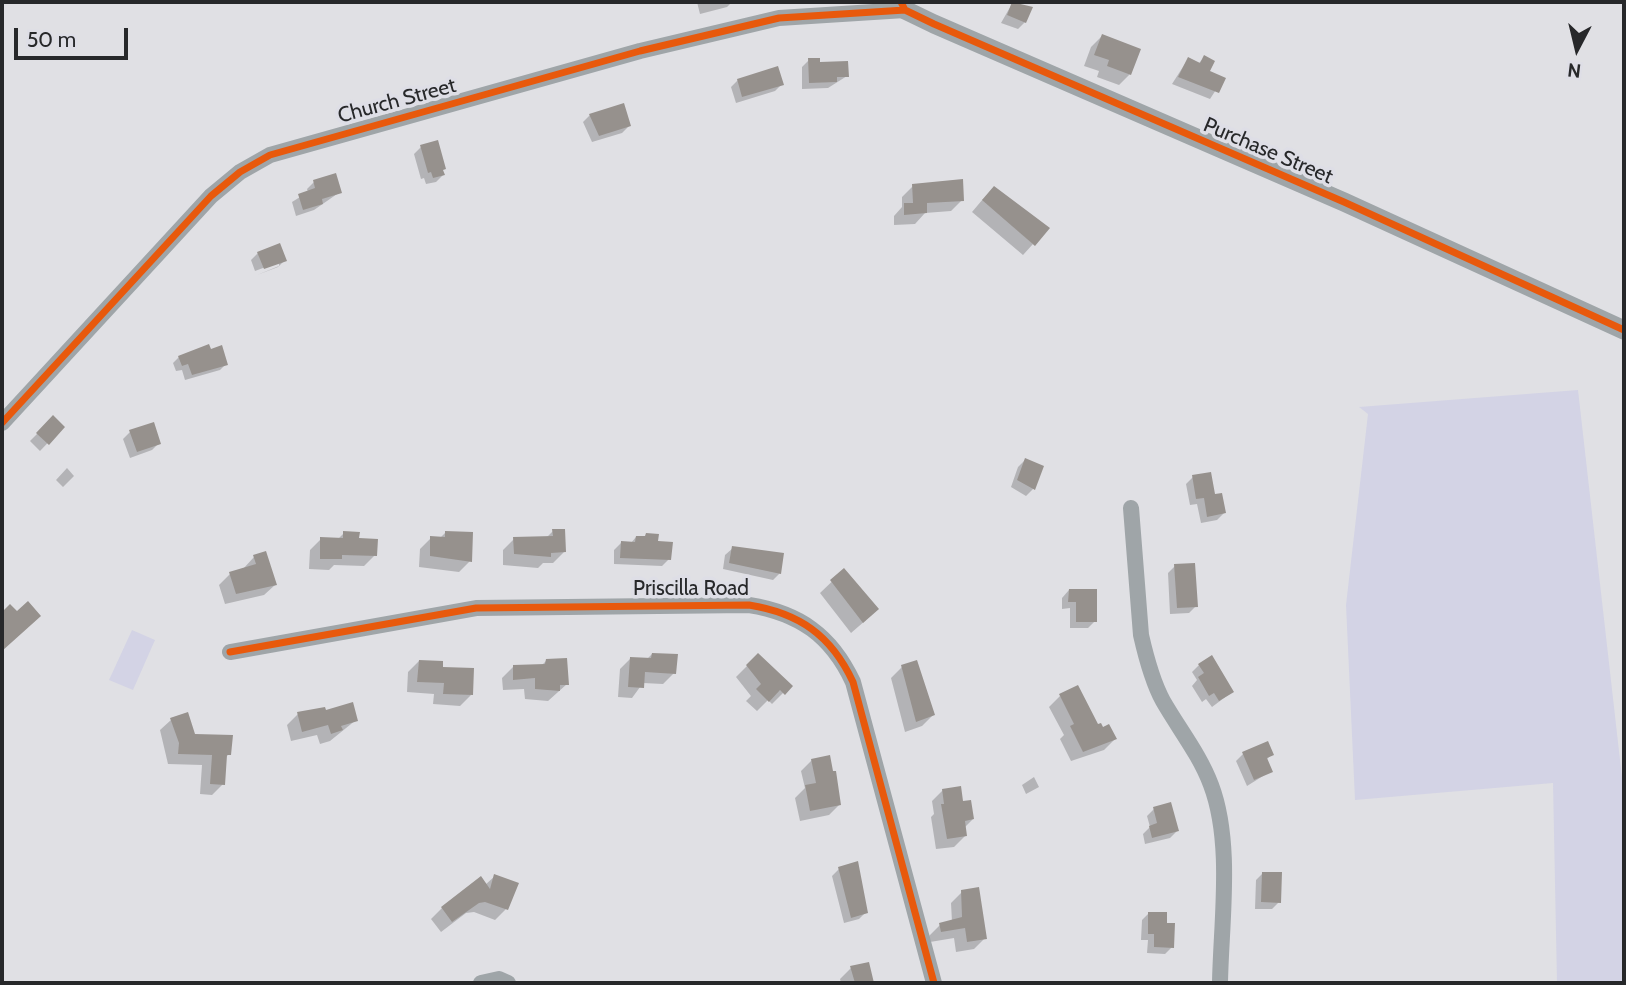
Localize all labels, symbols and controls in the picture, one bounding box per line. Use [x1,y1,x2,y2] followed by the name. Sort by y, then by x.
[18,14,131,58] scale bar
[1542,14,1612,84] north arrow
[27,27,76,52] text: 50 m
[1566,58,1582,83] text: N
[335,73,459,129] street label: Church Street
[1199,112,1337,190] street label: Purchase Street
[633,576,749,602] street label: Priscilla Road

